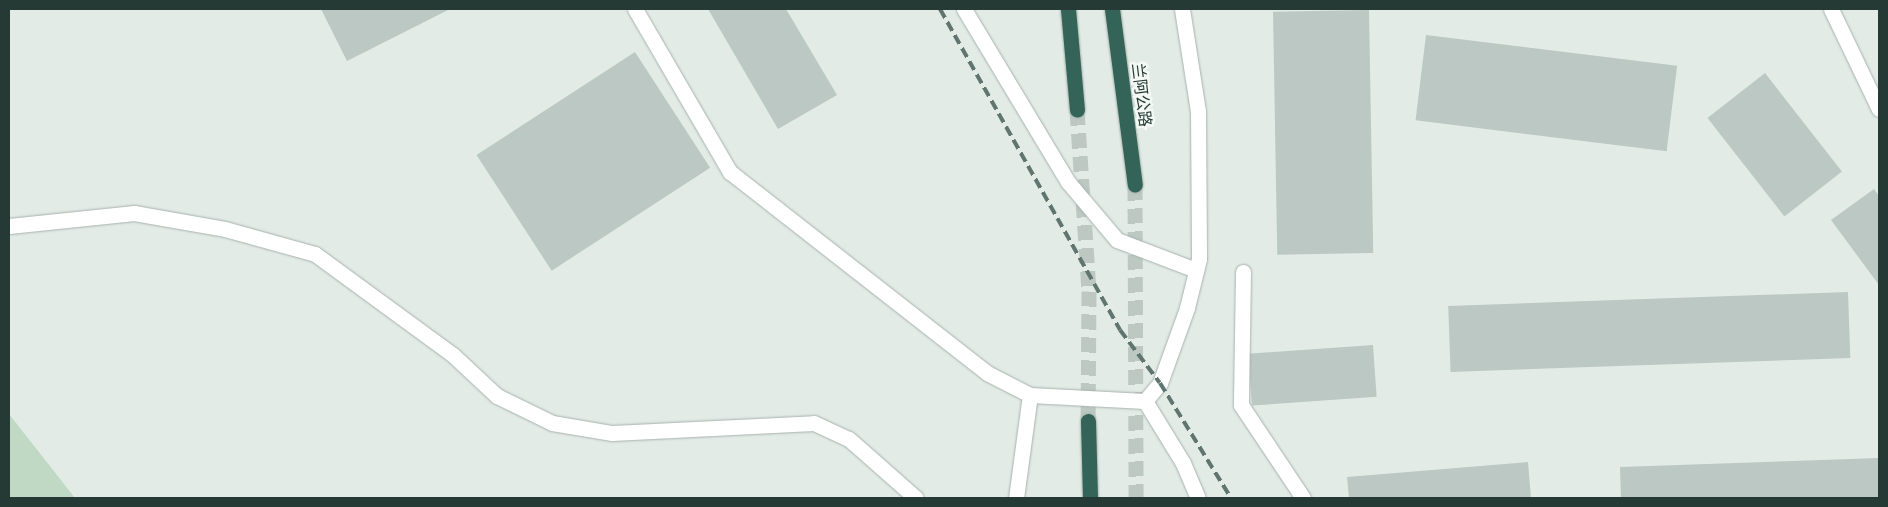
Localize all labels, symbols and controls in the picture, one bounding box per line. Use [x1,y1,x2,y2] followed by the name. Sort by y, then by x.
[1128,62,1154,128] street label: 兰阿公路

